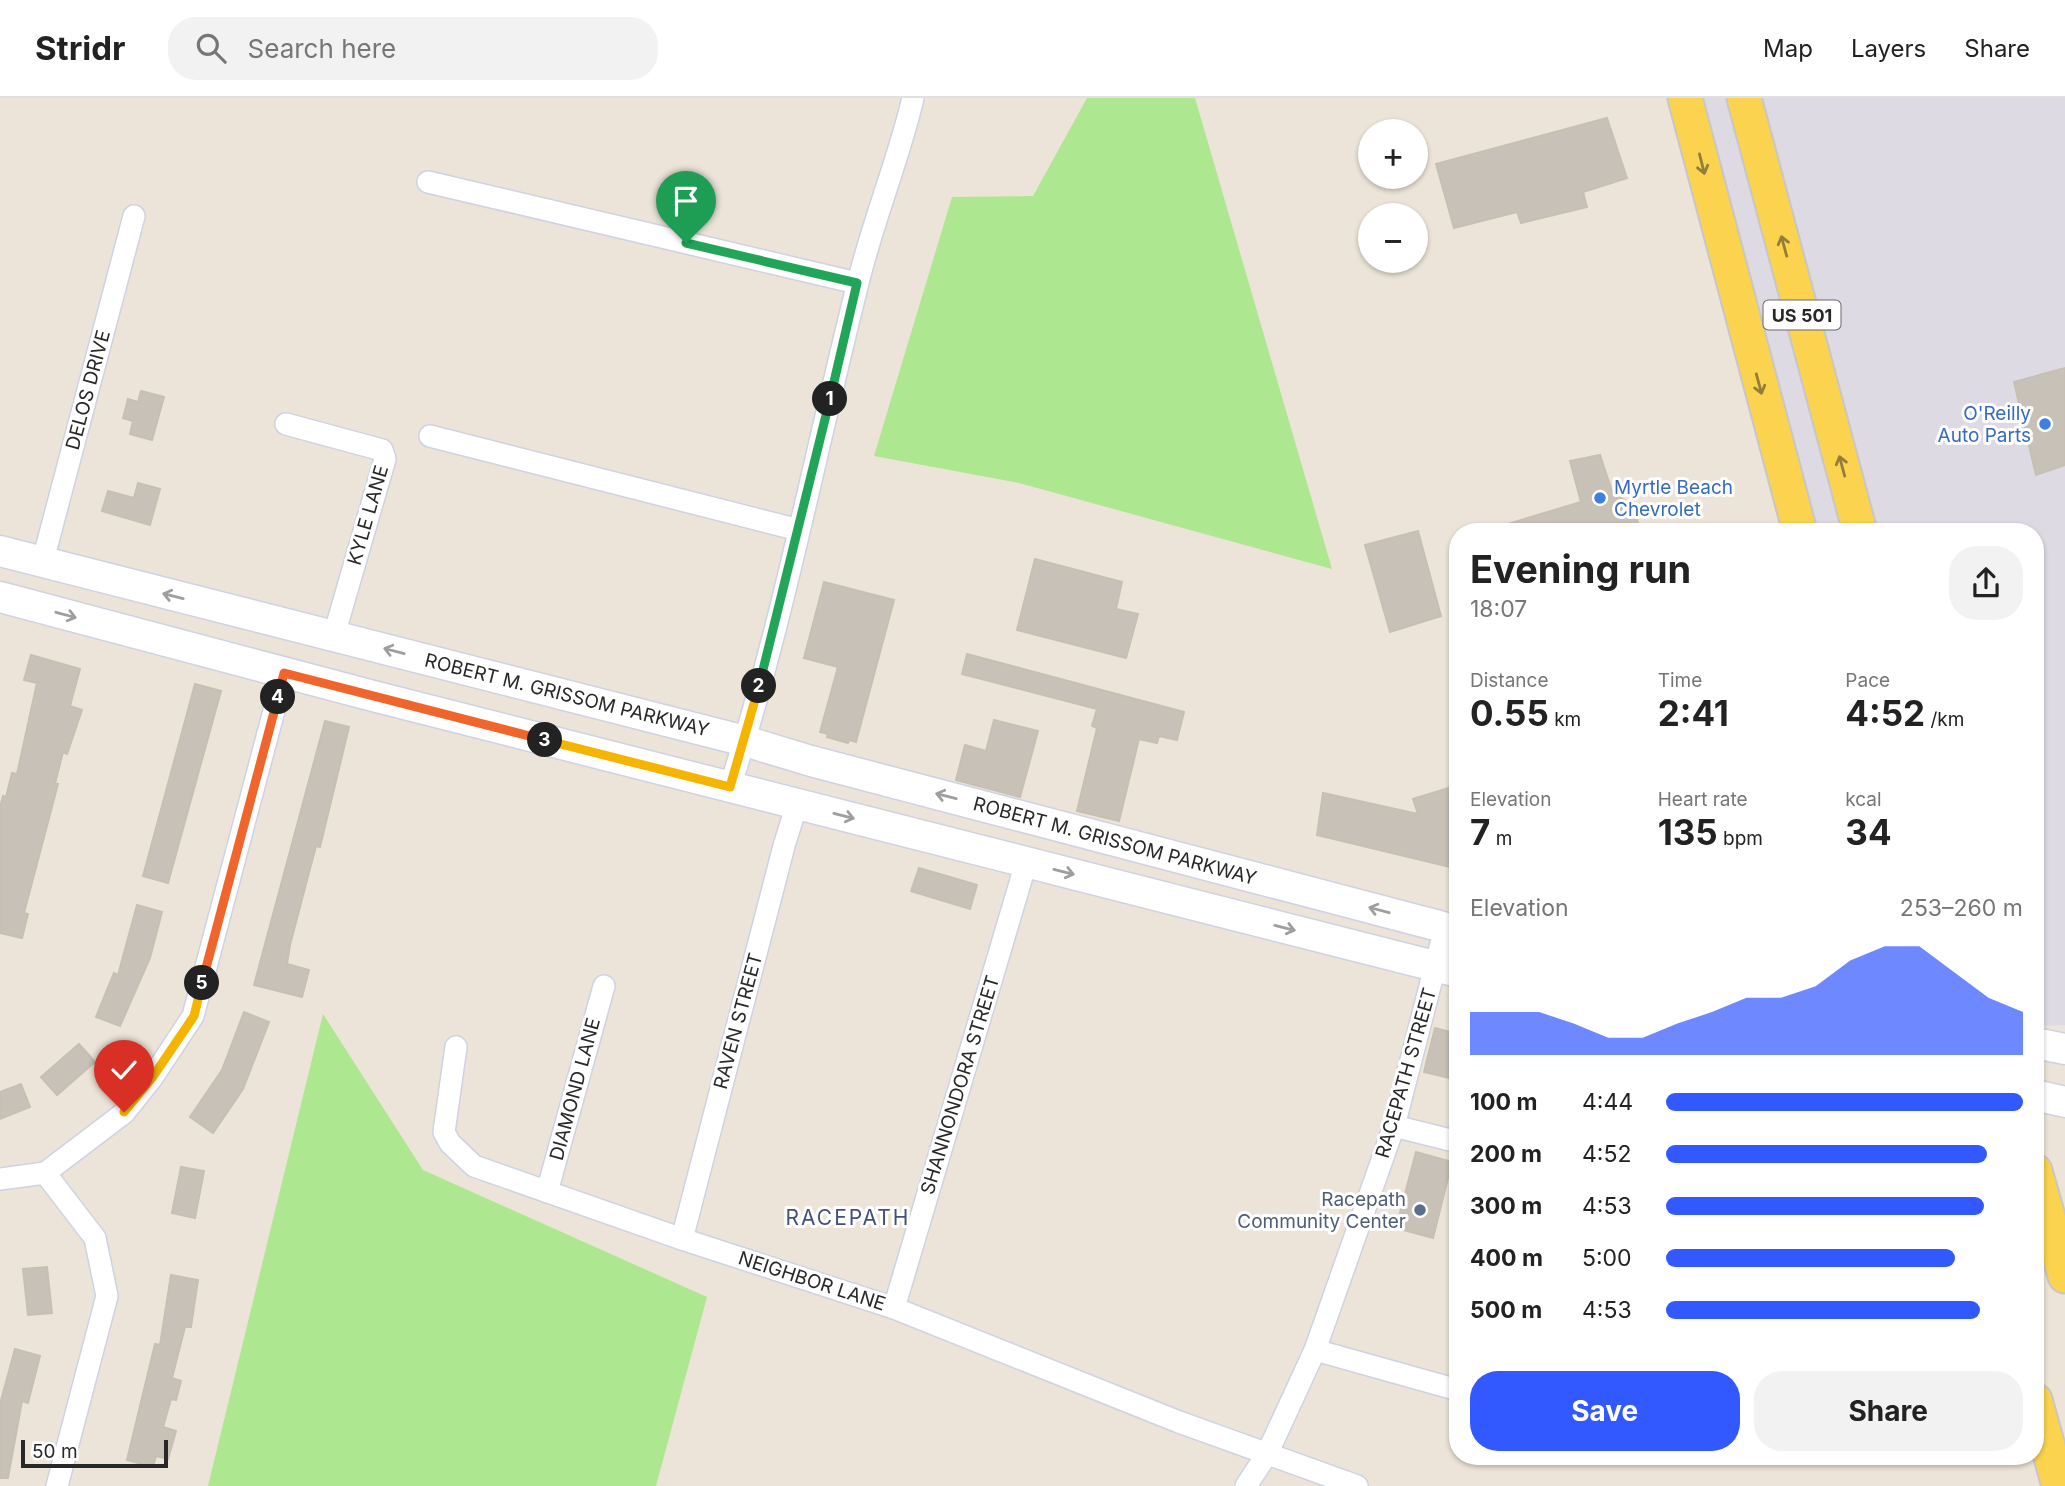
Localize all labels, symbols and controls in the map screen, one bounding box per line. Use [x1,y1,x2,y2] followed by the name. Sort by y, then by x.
[168,17,658,80] search box
[35,28,126,68] text: Stridr
[192,29,230,67] icon: search
[248,33,396,64] text: Search here
[1763,34,1813,63] text: Map
[1851,34,1926,63] text: Layers
[1964,34,2030,63] text: Share
[1358,119,1428,273] map controls
[1358,119,1428,189] button: +
[1696,152,1709,175] one-way arrow
[656,171,716,243] pin
[667,182,705,220] icon: arrive
[1358,203,1428,273] button: −
[1777,235,1790,258] one-way arrow
[1764,300,1840,330] road number: US 501
[61,328,115,452] street label: DELOS DRIVE
[1754,373,1767,395] one-way arrow
[812,382,848,416] pin: 1
[825,387,834,410] text: 1
[1938,402,2031,447] place label: O'Reilly Auto Parts
[2037,416,2053,432] marker: O'Reilly Auto Parts
[1835,455,1848,478] one-way arrow
[343,462,393,568] street label: KYLE LANE
[1614,476,1733,521] place label: Myrtle Beach Chevrolet
[1592,490,1608,506] marker: Myrtle Beach Chevrolet
[1470,546,1691,592] text: Evening run
[1949,546,2023,620] button: share
[163,589,185,602] one-way arrow
[1470,595,1527,623] text: 18:07
[55,610,77,623] one-way arrow
[383,644,406,657] one-way arrow
[422,648,712,742] street label: ROBERT M. GRISSOM PARKWAY
[742,668,776,704] pin: 2
[1470,669,1548,692] text: Distance
[1658,669,1702,692] text: Time
[1845,669,1890,692] text: Pace
[753,674,764,697] text: 2
[260,680,296,714] pin: 4
[271,685,284,708] text: 4
[1470,692,1549,734] text: 0.55
[1658,692,1729,734] text: 2:41
[1845,692,1925,734] text: 4:52
[1549,708,1581,731] text: km
[1925,708,1964,731] text: /km
[528,722,562,758] pin: 3
[538,728,551,751] text: 3
[1470,788,1551,811] text: Elevation
[1658,788,1748,811] text: Heart rate
[1845,788,1882,811] text: kcal
[935,789,958,802] one-way arrow
[971,792,1259,890] street label: ROBERT M. GRISSOM PARKWAY
[832,810,855,823] one-way arrow
[1470,811,1490,853] text: 7
[1658,811,1718,853] text: 135
[1845,811,1892,853] text: 34
[1490,827,1512,850] text: m
[1718,827,1763,850] text: bpm
[1053,866,1075,879] one-way arrow
[1470,894,1569,922] text: Elevation
[1900,894,2023,922] text: 253–260 m
[1368,903,1391,916] one-way arrow
[1273,922,1296,935] one-way arrow
[709,950,767,1092] street label: RAVEN STREET
[184,966,220,1001] pin: 5
[195,971,208,994] text: 5
[916,973,1004,1197] street label: SHANNONDORA STREET
[1371,985,1441,1161] street label: RACEPATH STREET
[545,1015,605,1163] street label: DIAMOND LANE
[94,1040,154,1112] pin
[105,1051,143,1089] icon: check
[1470,1088,1537,1116] text: 100 m
[1582,1088,1633,1116] text: 4:44
[1470,1140,1542,1168] text: 200 m
[1582,1140,1632,1168] text: 4:52
[1237,1188,1406,1233] place label: Racepath Community Center
[1470,1192,1542,1220] text: 300 m
[1582,1192,1632,1220] text: 4:53
[1412,1202,1428,1218] marker: Racepath Community Center
[786,1205,910,1230] district label: RACEPATH
[1470,1244,1543,1272] text: 400 m
[1582,1244,1632,1272] text: 5:00
[736,1246,888,1316] street label: NEIGHBOR LANE
[1470,1296,1542,1324] text: 500 m
[1582,1296,1632,1324] text: 4:53
[1470,1371,1740,1451] button: Save
[1754,1371,2023,1451] button: Share
[21,1437,168,1469] scale bar
[32,1440,78,1463] text: 50 m

